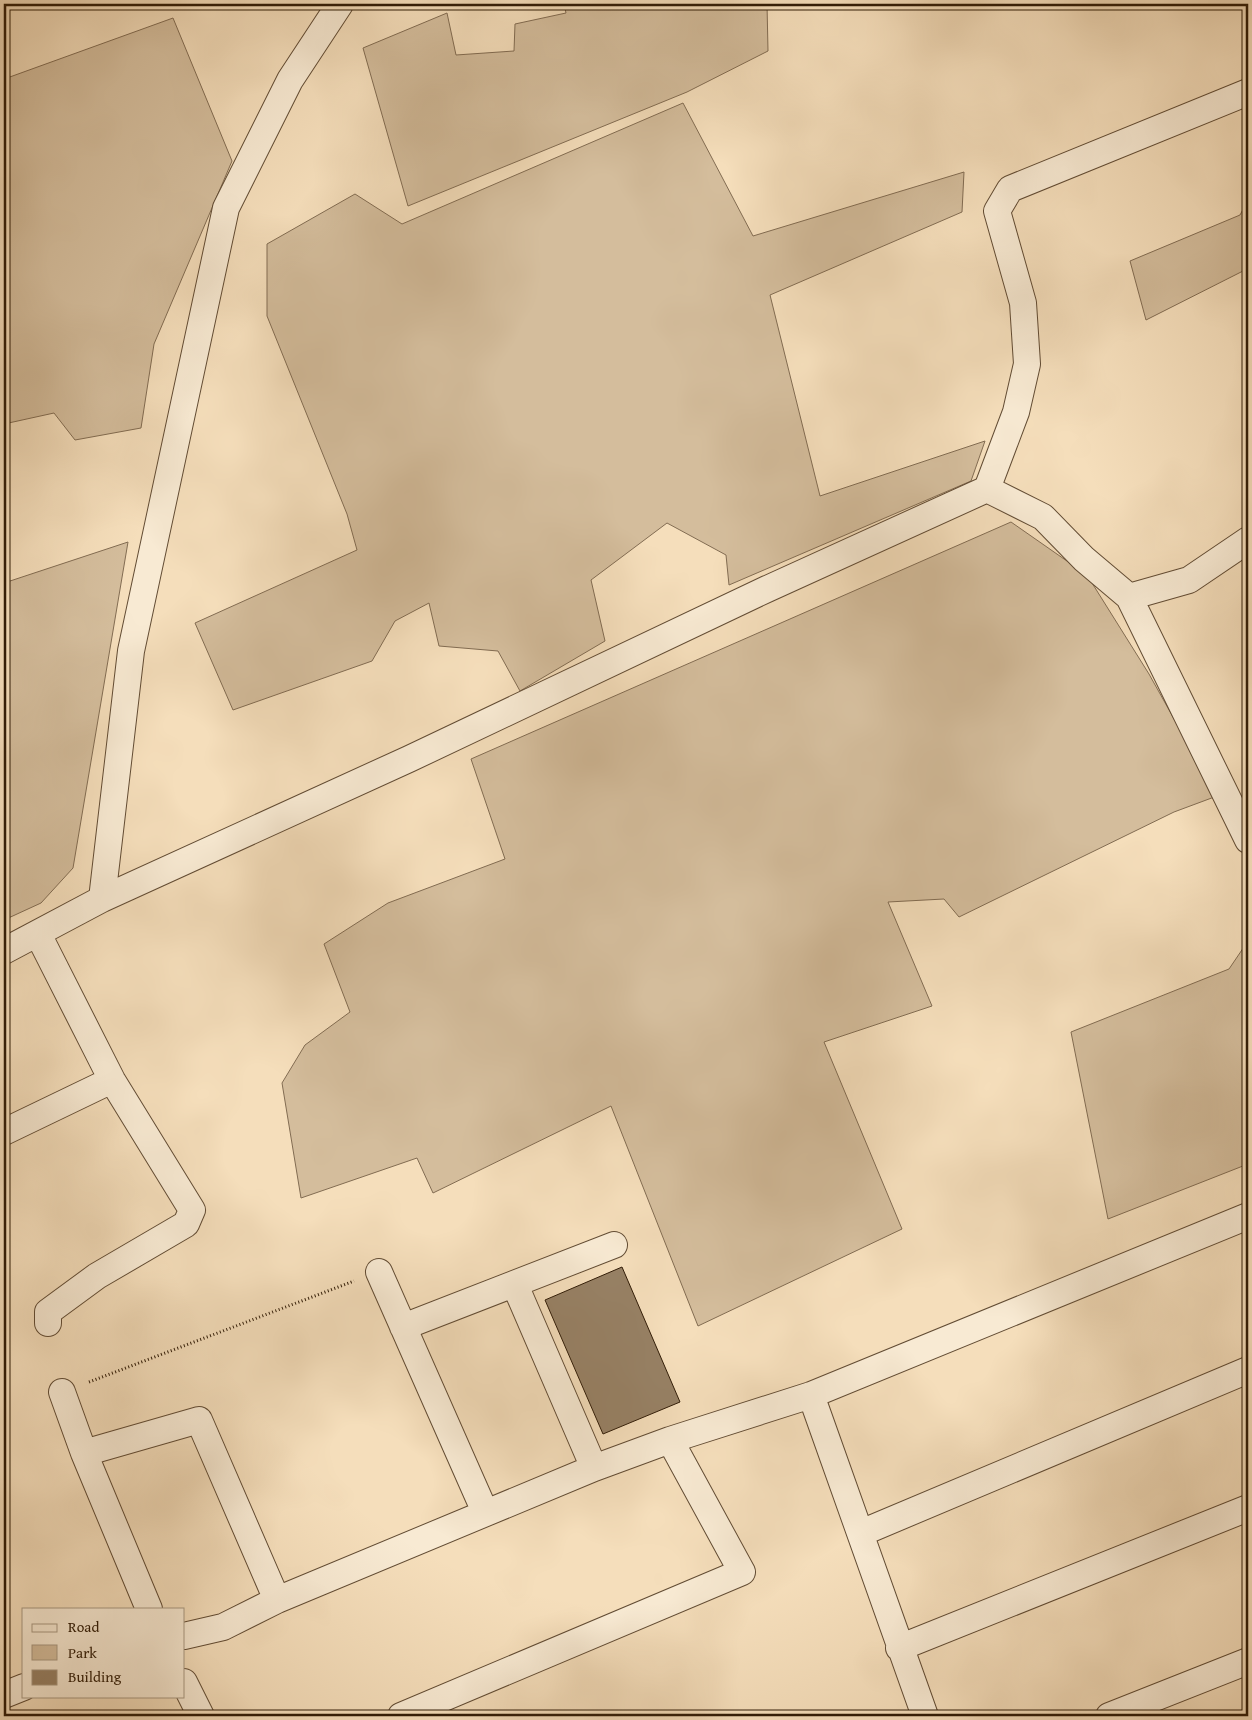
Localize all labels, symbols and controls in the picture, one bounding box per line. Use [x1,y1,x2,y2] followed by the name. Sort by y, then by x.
[22,1608,185,1698] legend
[68,1616,99,1637] text: Road
[68,1642,97,1663] text: Park
[68,1666,122,1687] text: Building

